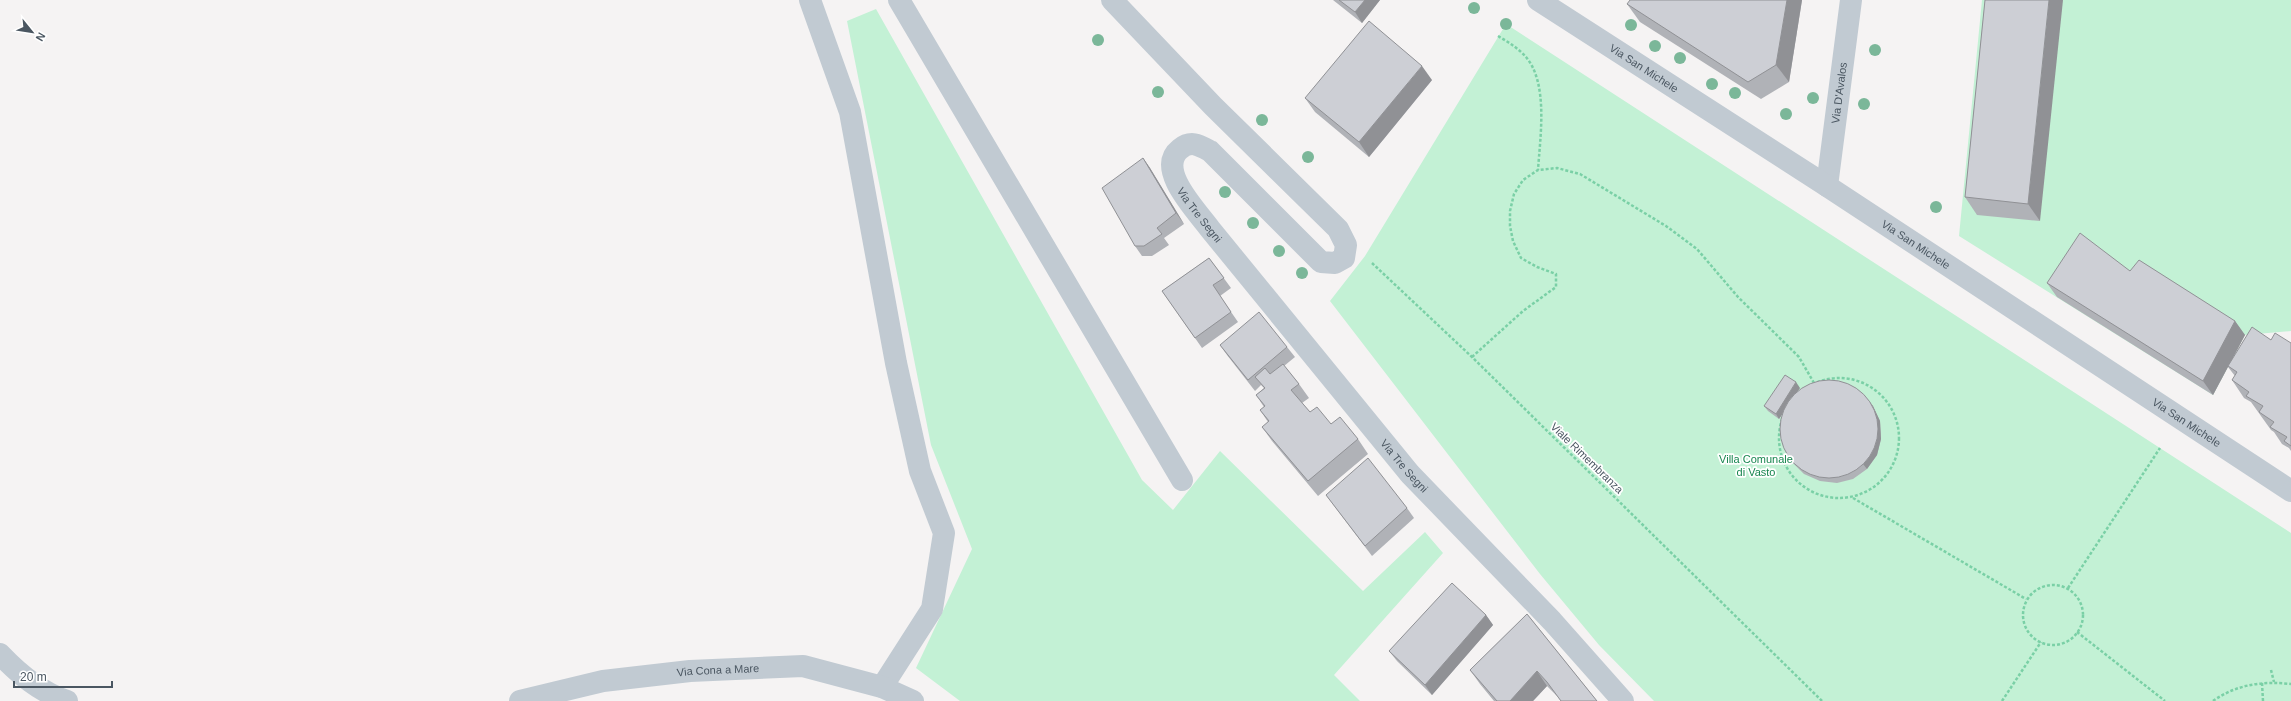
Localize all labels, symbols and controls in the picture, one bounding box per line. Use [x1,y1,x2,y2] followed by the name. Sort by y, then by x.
[12,12,52,52] north arrow
[33,31,48,43] text: N
[1607,42,1681,95] street label: Via San Michele
[1829,61,1849,124] street label: Via D'Avalos
[1175,185,1224,245] street label: Via Tre Segni
[1879,218,1952,271] street label: Via San Michele
[2150,396,2223,449] street label: Via San Michele
[1548,420,1626,496] street label: Viale Rimembranza
[1378,437,1430,495] street label: Via Tre Segni
[1719,453,1793,478] park label: Villa Comunale di Vasto
[676,662,759,678] street label: Via Cona a Mare
[14,663,112,689] scale bar
[20,670,47,684] text: 20 m

